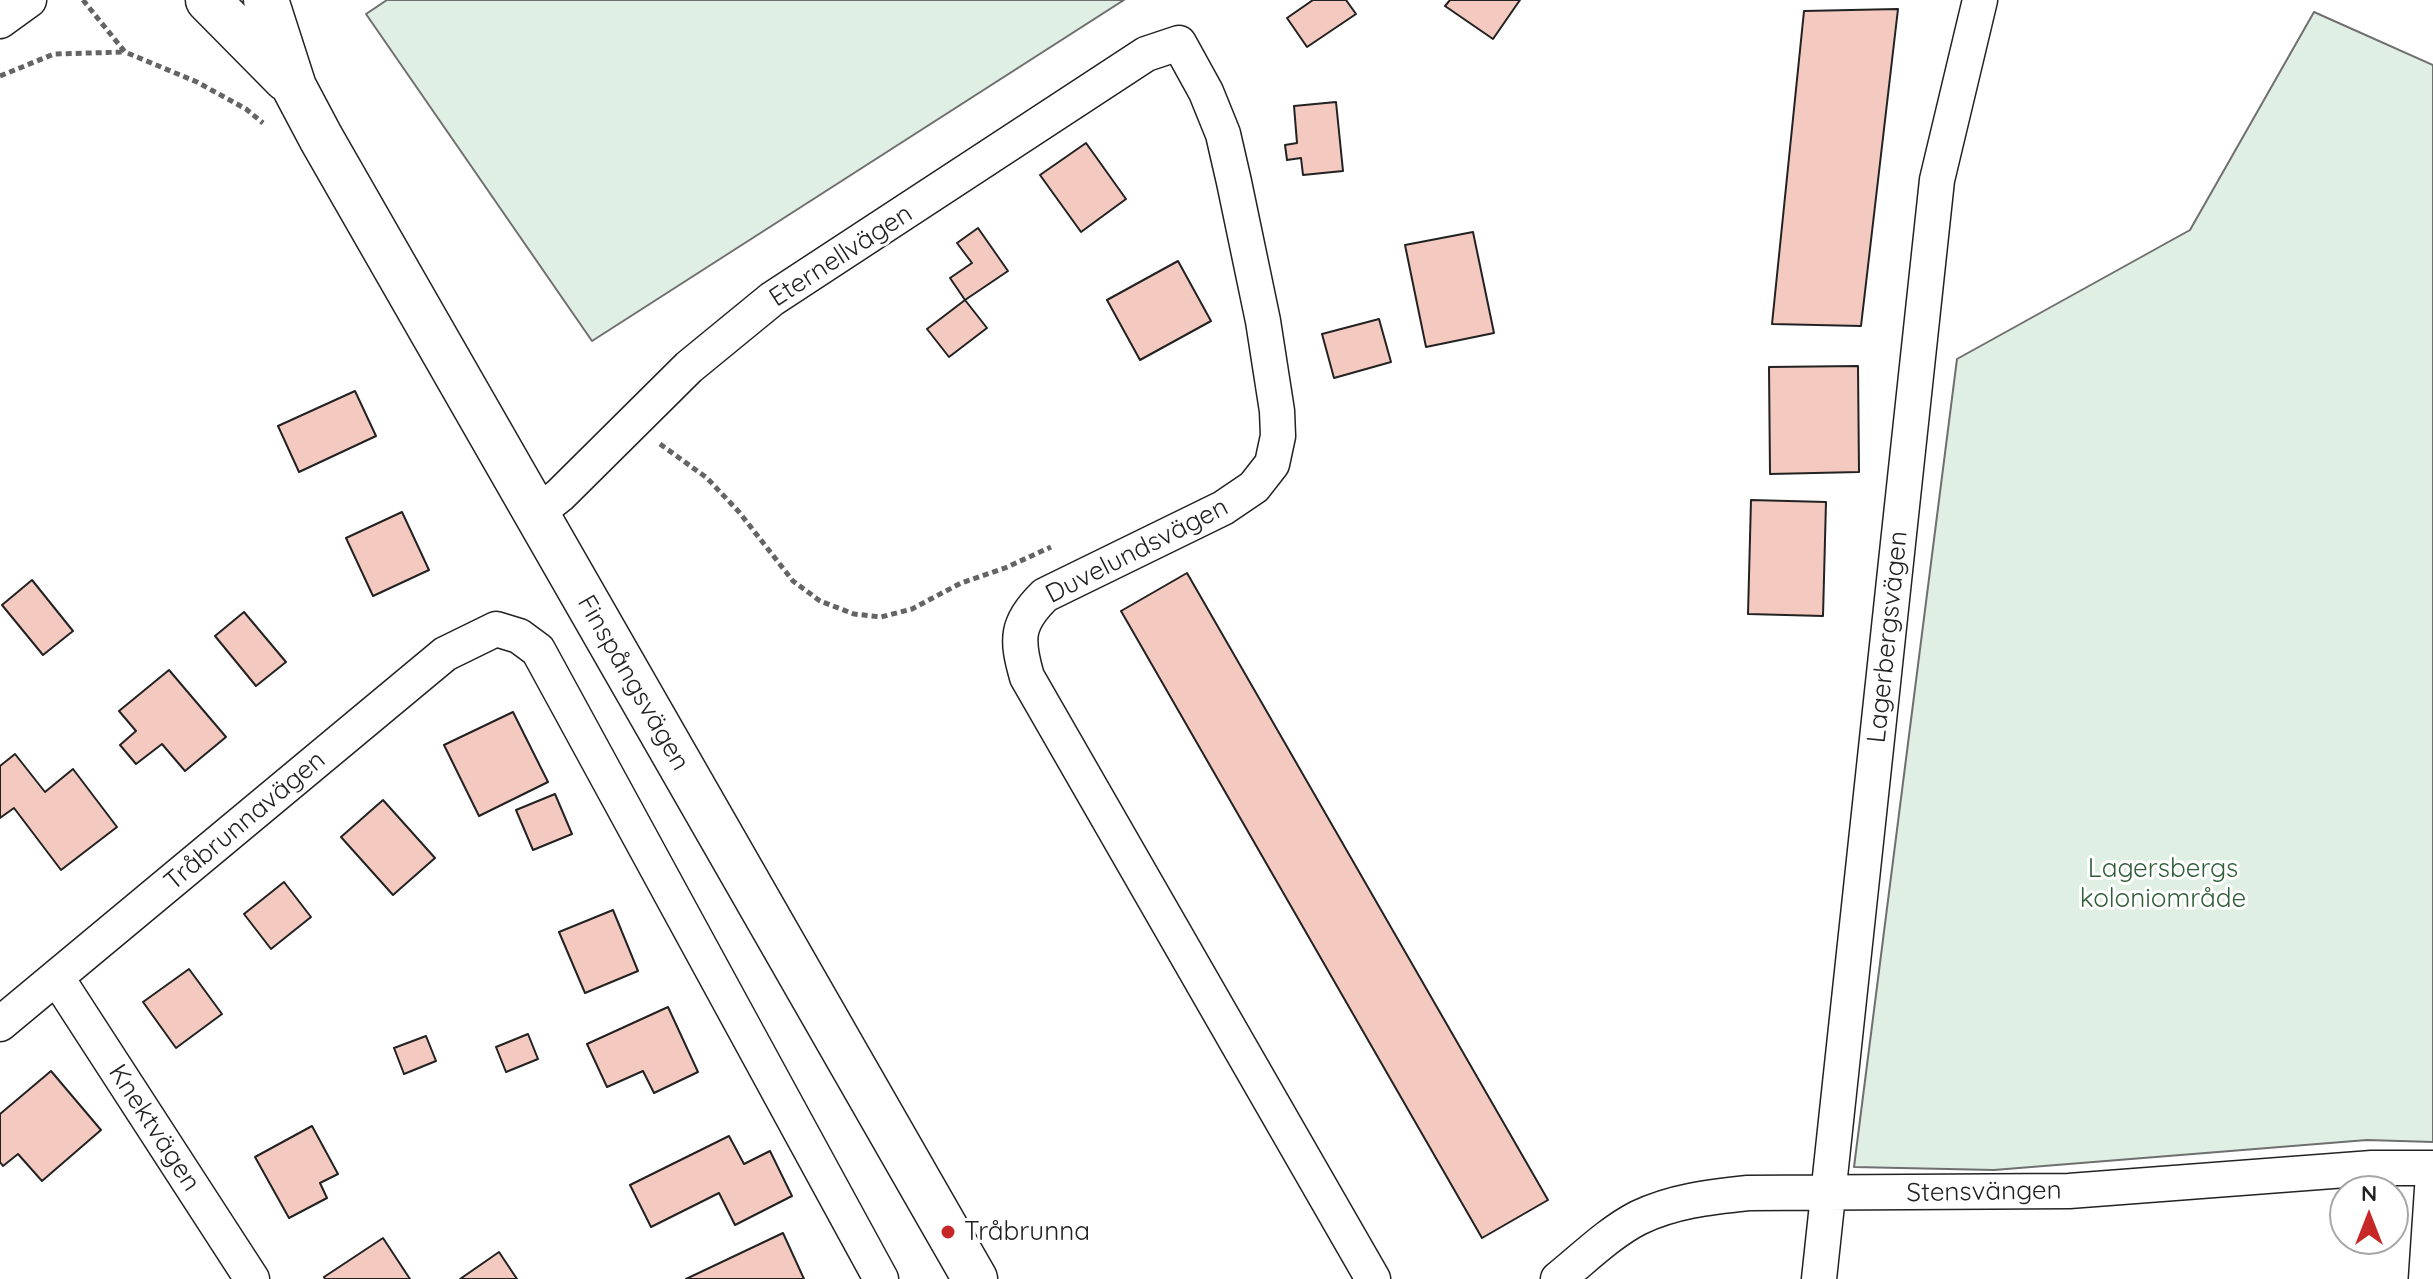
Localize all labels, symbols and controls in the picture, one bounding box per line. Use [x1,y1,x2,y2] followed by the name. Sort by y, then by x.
[764,198,918,314] street label: Eternellvägen
[1041,492,1233,610] street label: Duvelundsvägen
[1861,529,1915,745] street label: Lagerbergsvägen
[570,590,696,776] street label: Finspångsvägen
[158,745,332,897] street label: Tråbrunnavägen
[2080,853,2246,914] park label: Lagersbergs koloniområde
[102,1059,206,1197] street label: Knektvägen
[1906,1175,2062,1209] street label: Stensvängen
[2329,1175,2409,1255] north arrow
[2361,1179,2377,1207] text: N
[964,1216,1090,1248] place label: Tråbrunna
[939,1223,957,1241] marker: Tråbrunna

